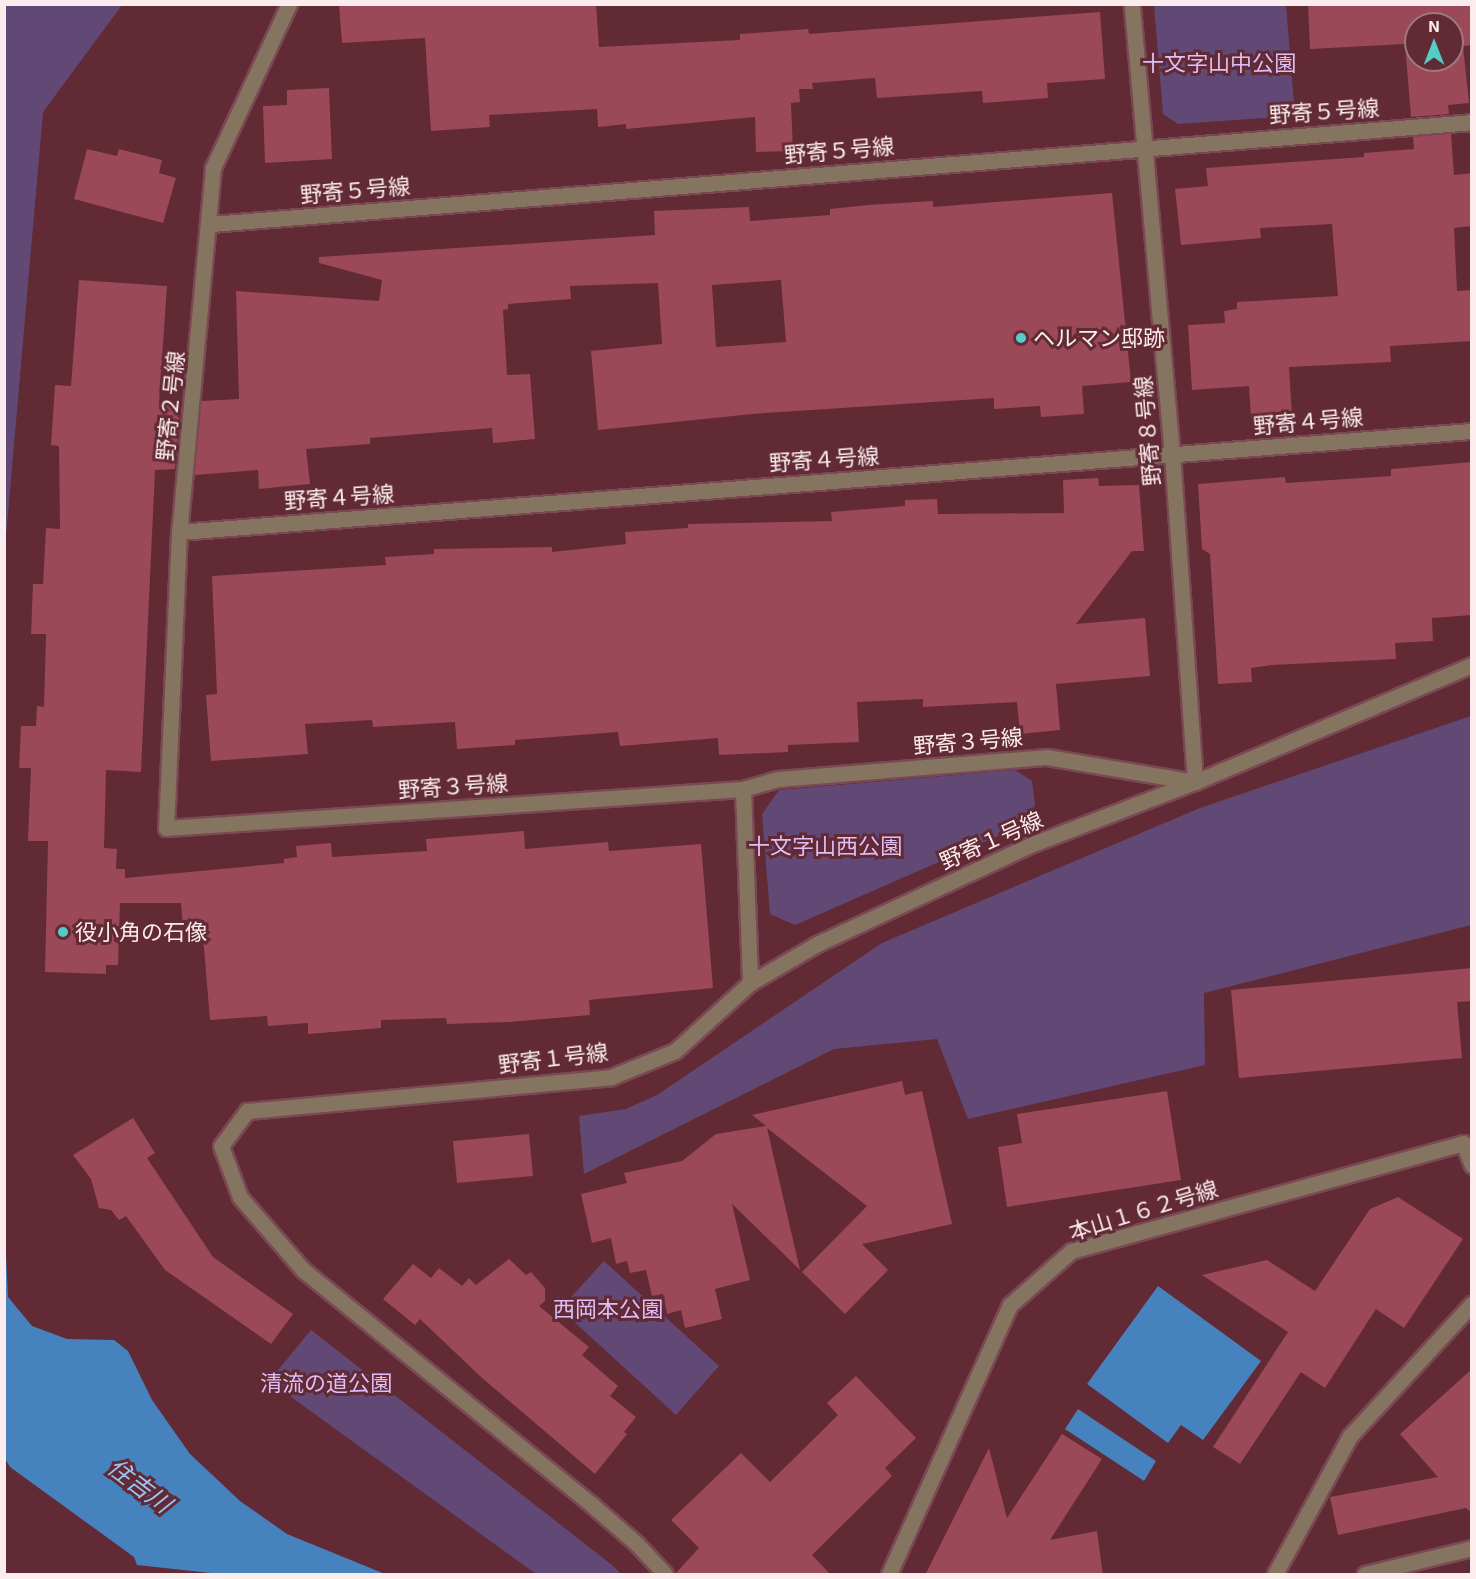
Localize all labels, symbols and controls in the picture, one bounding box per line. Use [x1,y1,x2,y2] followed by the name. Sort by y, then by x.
[1404,12,1464,72] north arrow
[1428,16,1440,35] text: N
[1142,50,1296,76] park label: 十文字山中公園
[1268,94,1380,128] street label: 野寄５号線
[783,132,895,168] street label: 野寄５号線
[299,172,411,208] street label: 野寄５号線
[1033,325,1165,351] place label: ヘルマン邸跡
[1014,331,1028,345] marker: ヘルマン邸跡
[151,350,189,462] street label: 野寄２号線
[1129,375,1165,487] street label: 野寄８号線
[1252,403,1364,439] street label: 野寄４号線
[768,442,880,476] street label: 野寄４号線
[283,480,395,514] street label: 野寄４号線
[912,723,1024,759] street label: 野寄３号線
[397,769,509,803] street label: 野寄３号線
[935,806,1047,874] street label: 野寄１号線
[748,833,902,859] park label: 十文字山西公園
[75,919,207,945] place label: 役小角の石像
[56,925,70,939] marker: 役小角の石像
[497,1038,609,1078] street label: 野寄１号線
[1066,1175,1220,1245] street label: 本山１６２号線
[553,1296,663,1322] park label: 西岡本公園
[260,1370,392,1396] park label: 清流の道公園
[103,1452,177,1518] water label: 住吉川

